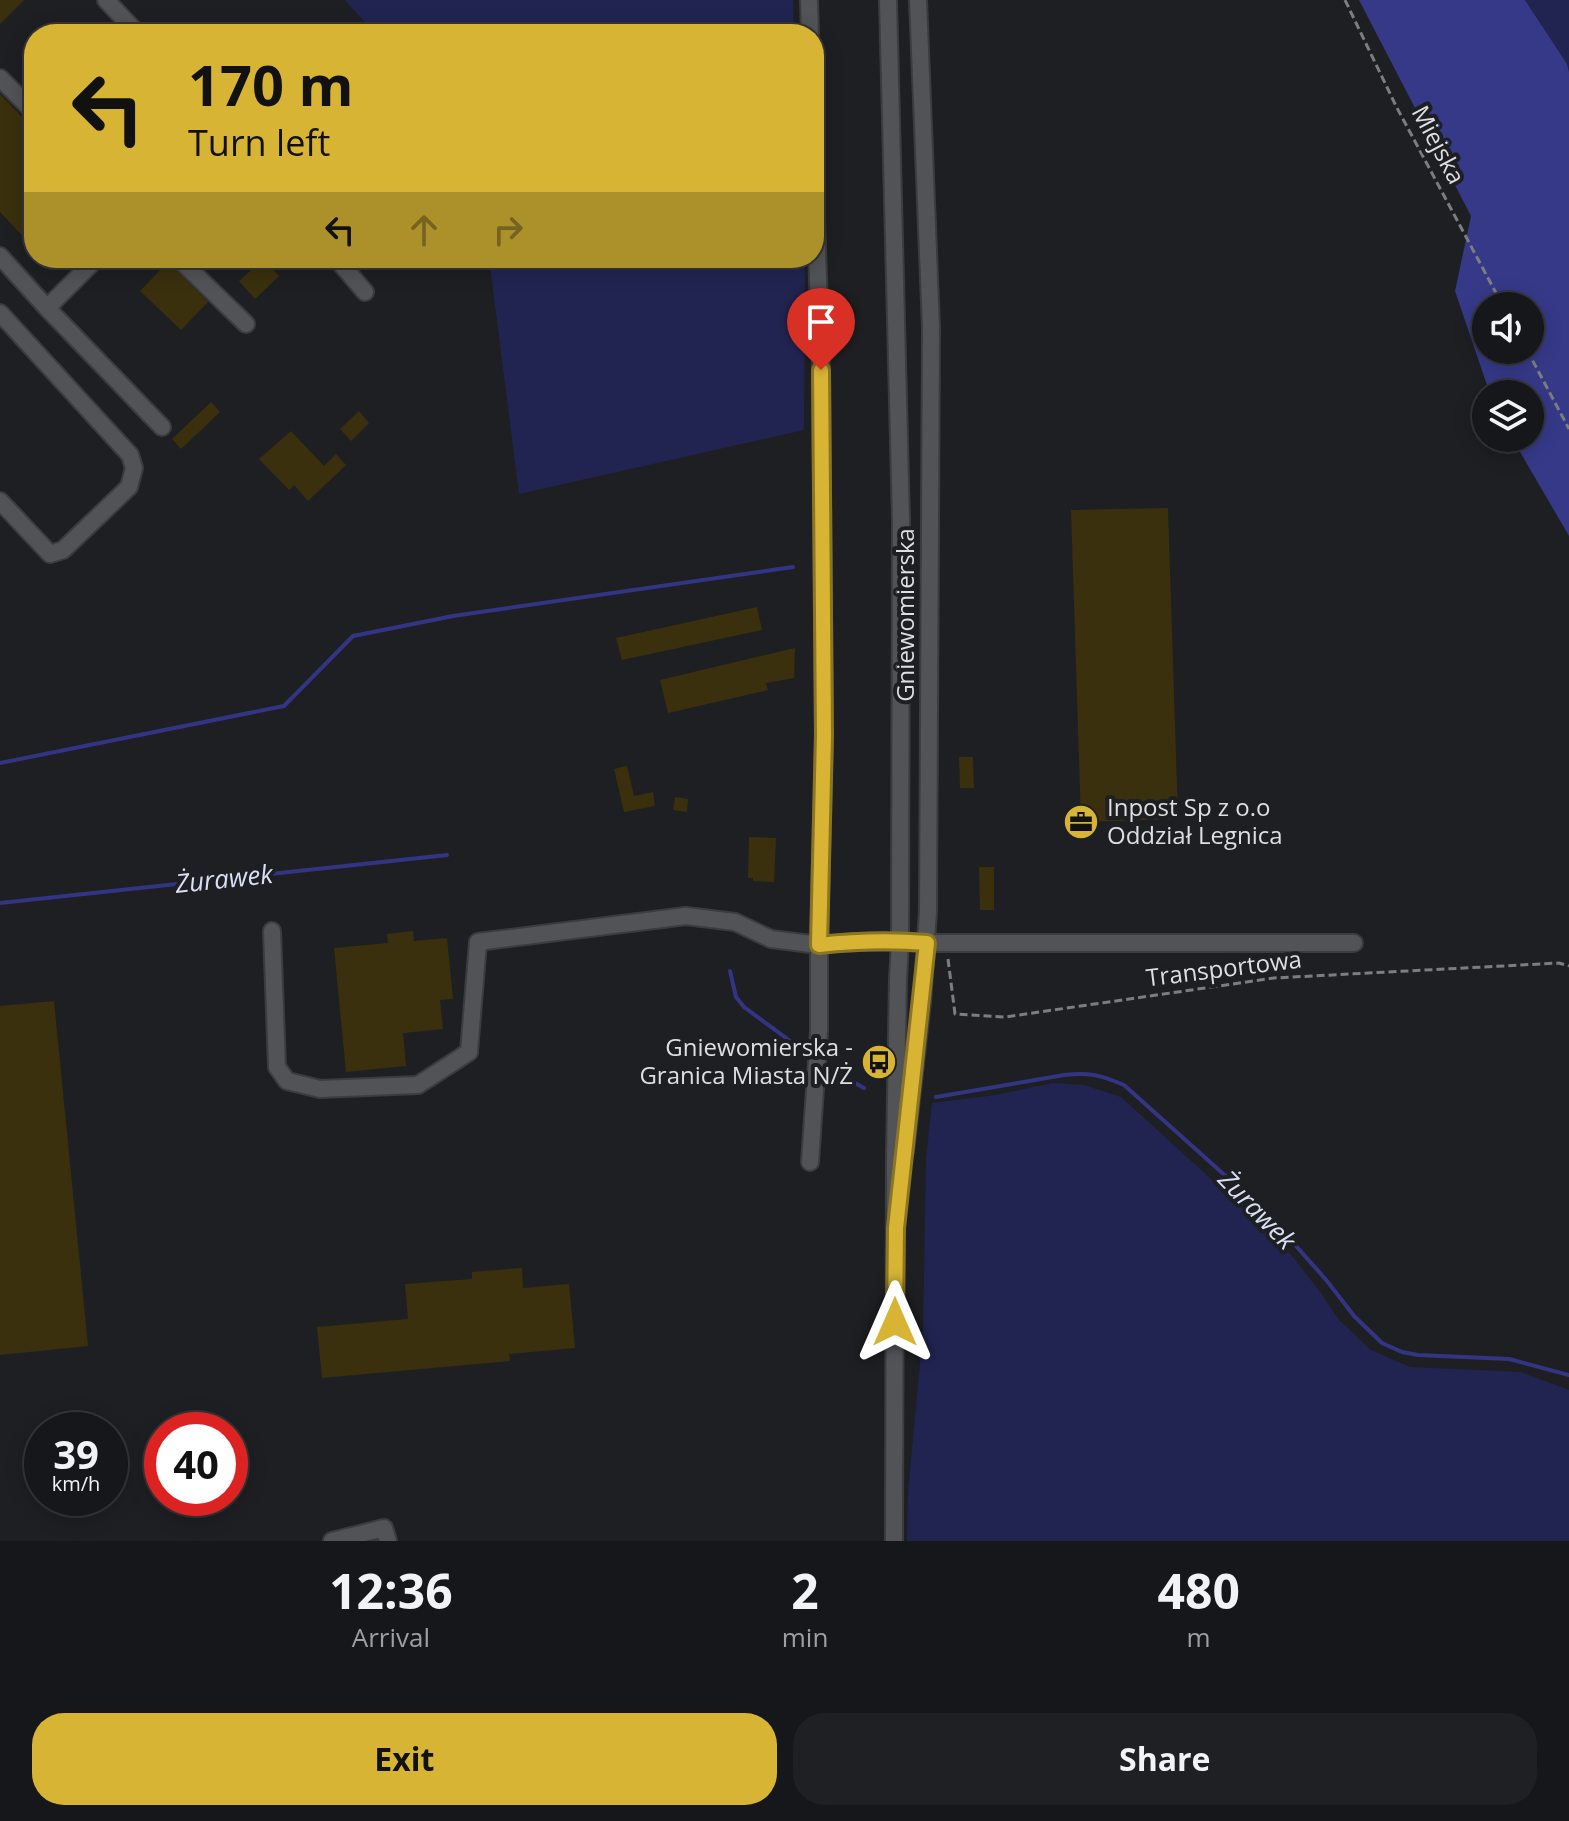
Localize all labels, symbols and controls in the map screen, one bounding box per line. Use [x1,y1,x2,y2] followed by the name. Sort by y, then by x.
[188,46,354,122] text: 170 m
[56,56,160,160] icon: left
[1405,99,1474,189] street label: Miejska
[188,118,330,167] text: Turn left
[318,208,362,252] icon: left
[402,208,446,252] icon: ahead
[486,208,530,252] icon: right
[787,288,855,370] pin
[1472,292,1544,452] map controls
[1472,292,1544,364] button: sound
[799,300,843,344] icon: arrive
[1472,380,1544,452] button: layers
[888,528,921,702] street label: Gniewomierska
[1107,790,1283,851] place label: Inpost Sp z o.o Oddział Legnica
[1062,803,1100,841] office icon: Inpost Sp z o.o Oddział Legnica
[172,855,276,901] water label: Żurawek
[1144,942,1303,993] street label: Transportowa
[639,1030,853,1091] place label: Gniewomierska - Granica Miasta N/Ż
[860,1043,898,1081] bus stop icon: Gniewomierska - Granica Miasta N/Ż
[1210,1161,1306,1258] water label: Żurawek
[853,1280,937,1364] position arrow
[144,1412,248,1516] speed limit sign: 40
[53,1426,99,1481] text: 39
[52,1470,100,1497] text: km/h
[329,1558,453,1623] text: 12:36
[791,1558,819,1623] text: 2
[1157,1558,1240,1623] text: 480
[352,1619,430,1655] text: Arrival
[782,1619,828,1655] text: min
[1187,1619,1211,1655] text: m
[32,1713,777,1805] button: Exit
[793,1713,1537,1805] button: Share

